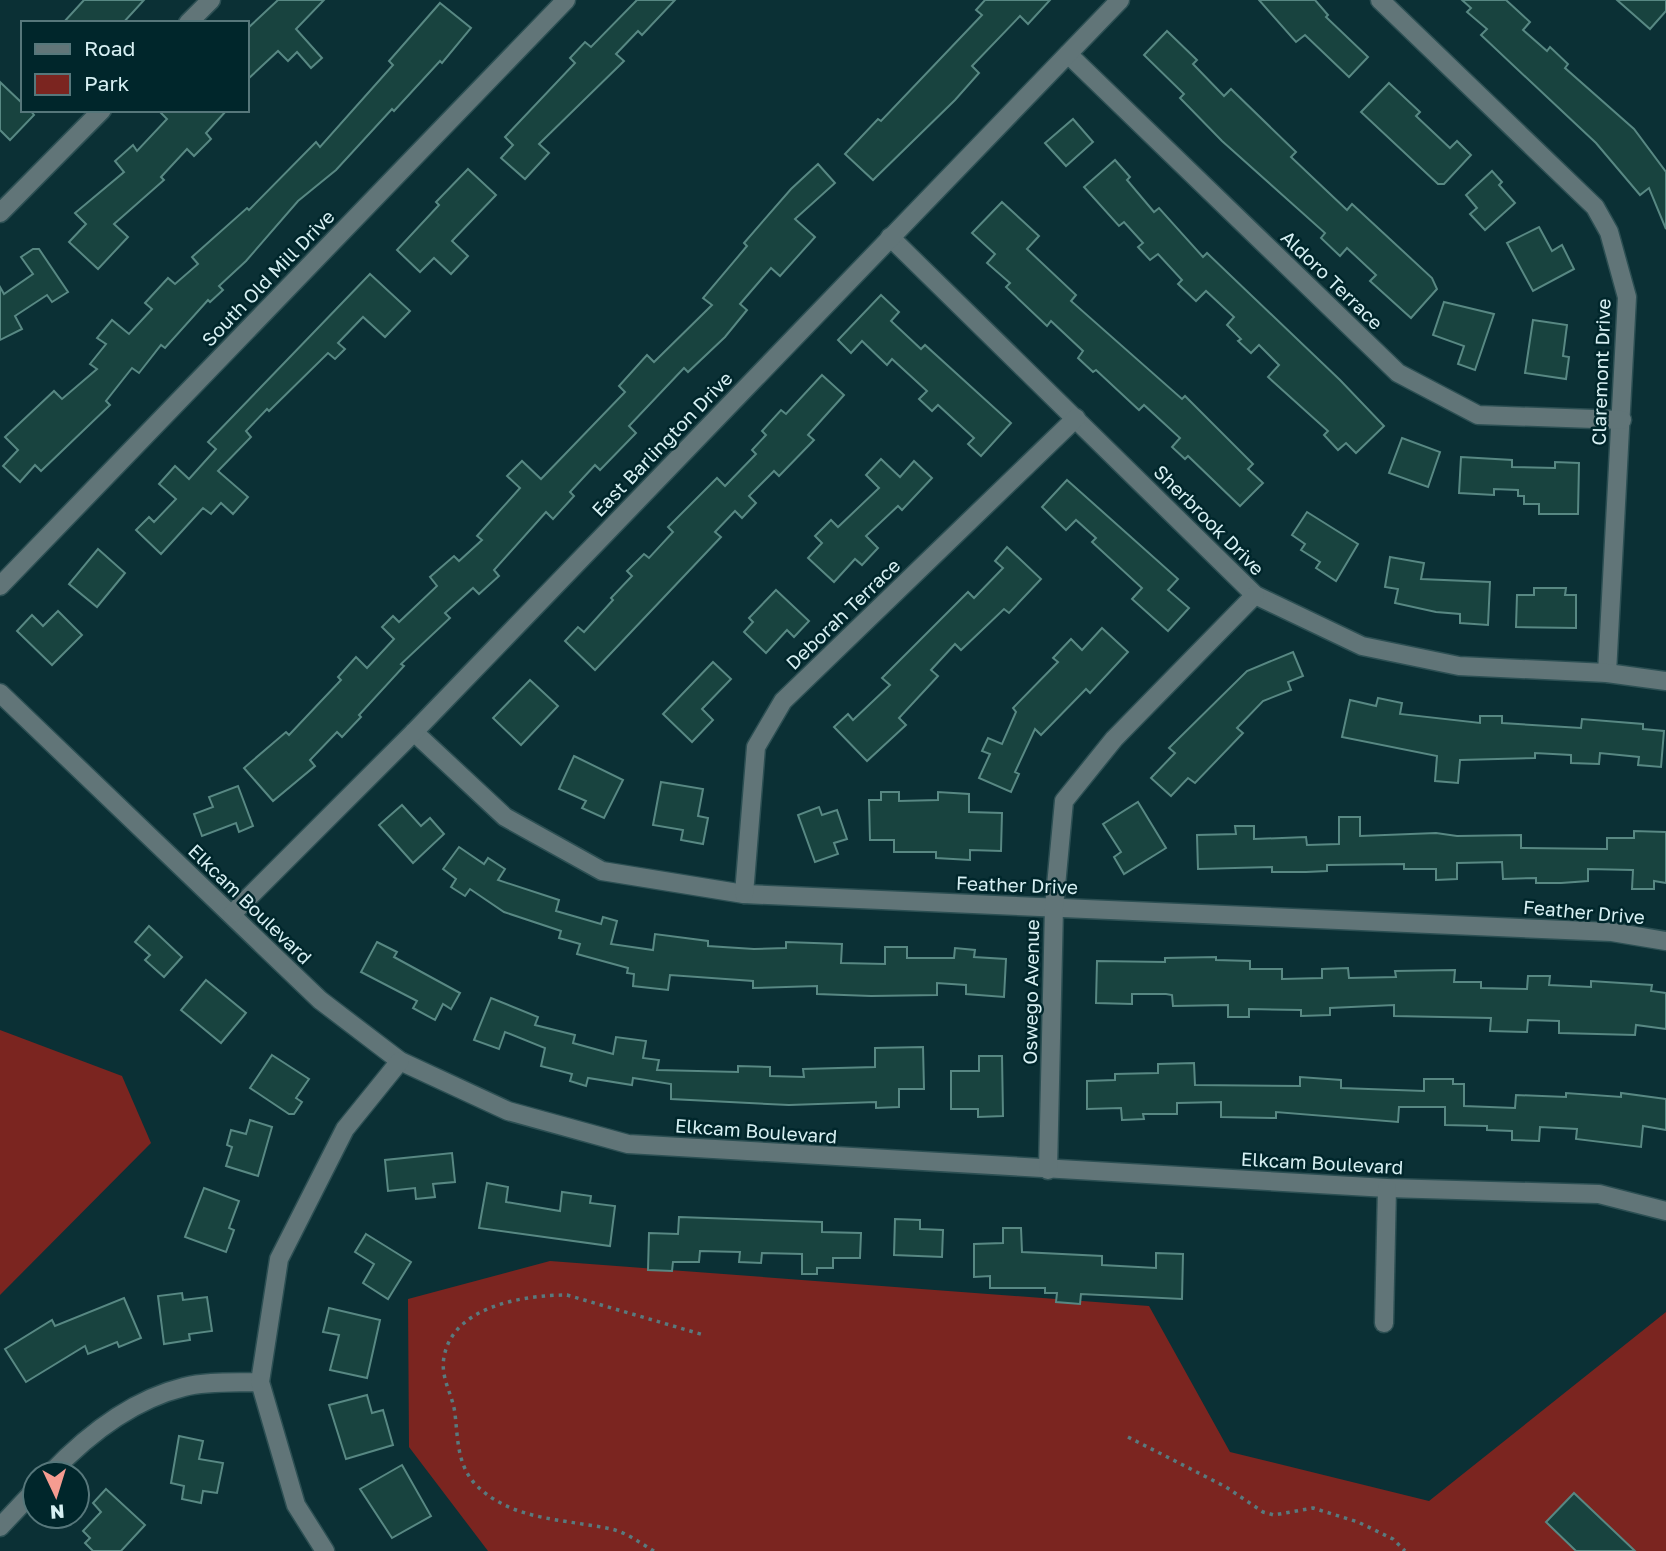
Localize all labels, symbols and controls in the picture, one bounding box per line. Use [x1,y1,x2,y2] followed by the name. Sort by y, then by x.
[21,21,248,112] legend
[84,35,135,61] text: Road
[84,70,130,96] text: Park
[197,205,339,351] street label: South Old Mill Drive
[1277,225,1388,334] street label: Aldoro Terrace
[1586,298,1615,446] street label: Claremont Drive
[587,366,737,521] street label: East Barlington Drive
[1149,460,1269,580] street label: Sherbrook Drive
[781,553,904,674] street label: Deborah Terrace
[184,839,317,968] street label: Elkcam Boulevard
[956,871,1078,898] street label: Feather Drive
[1522,895,1646,928] street label: Feather Drive
[1018,919,1043,1065] street label: Oswego Avenue
[674,1113,838,1148] street label: Elkcam Boulevard
[1240,1147,1404,1178] street label: Elkcam Boulevard
[21,1460,91,1530] north arrow
[49,1500,65,1524] text: N

